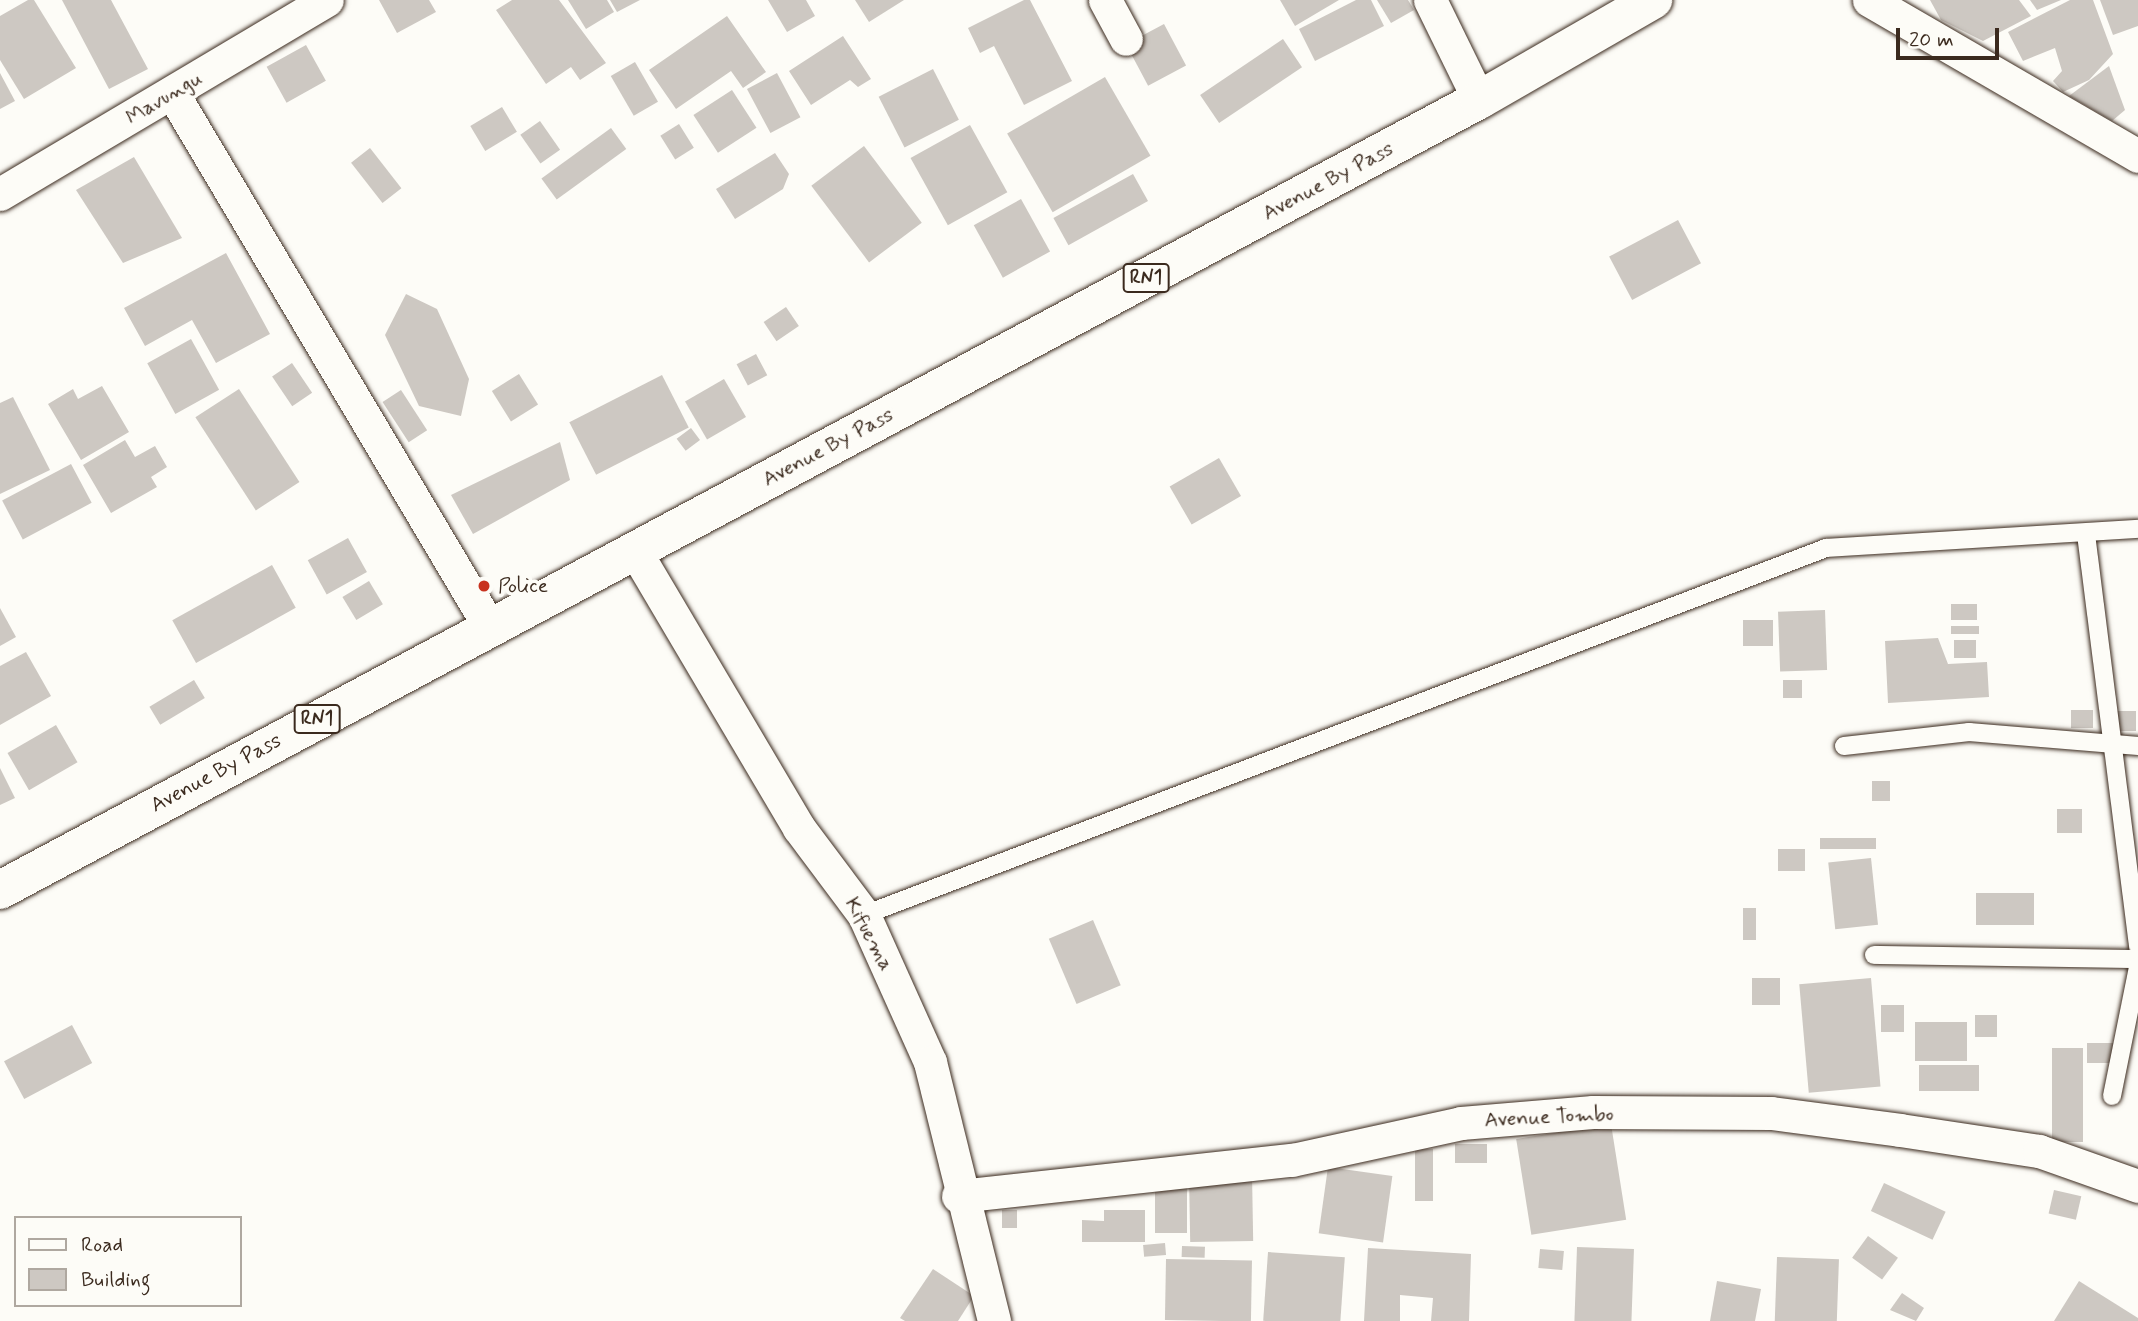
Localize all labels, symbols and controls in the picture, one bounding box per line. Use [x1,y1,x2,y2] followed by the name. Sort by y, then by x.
[1900,14,2003,58] scale bar
[1909,26,1954,54] text: 20 m
[121,65,207,131] street label: Mavungu
[1260,137,1396,225] street label: Avenue By Pass
[1122,262,1170,294] road number: RN1
[760,403,896,491] street label: Avenue By Pass
[498,573,548,599] place label: Police
[476,578,492,594] marker: Police
[292,704,342,734] road number: RN1
[148,729,284,817] street label: Avenue By Pass
[839,893,899,975] street label: Kifuema
[1483,1101,1615,1133] street label: Avenue Tombo
[14,1216,242,1307] legend
[81,1231,123,1259] text: Road
[81,1266,151,1294] text: Building

